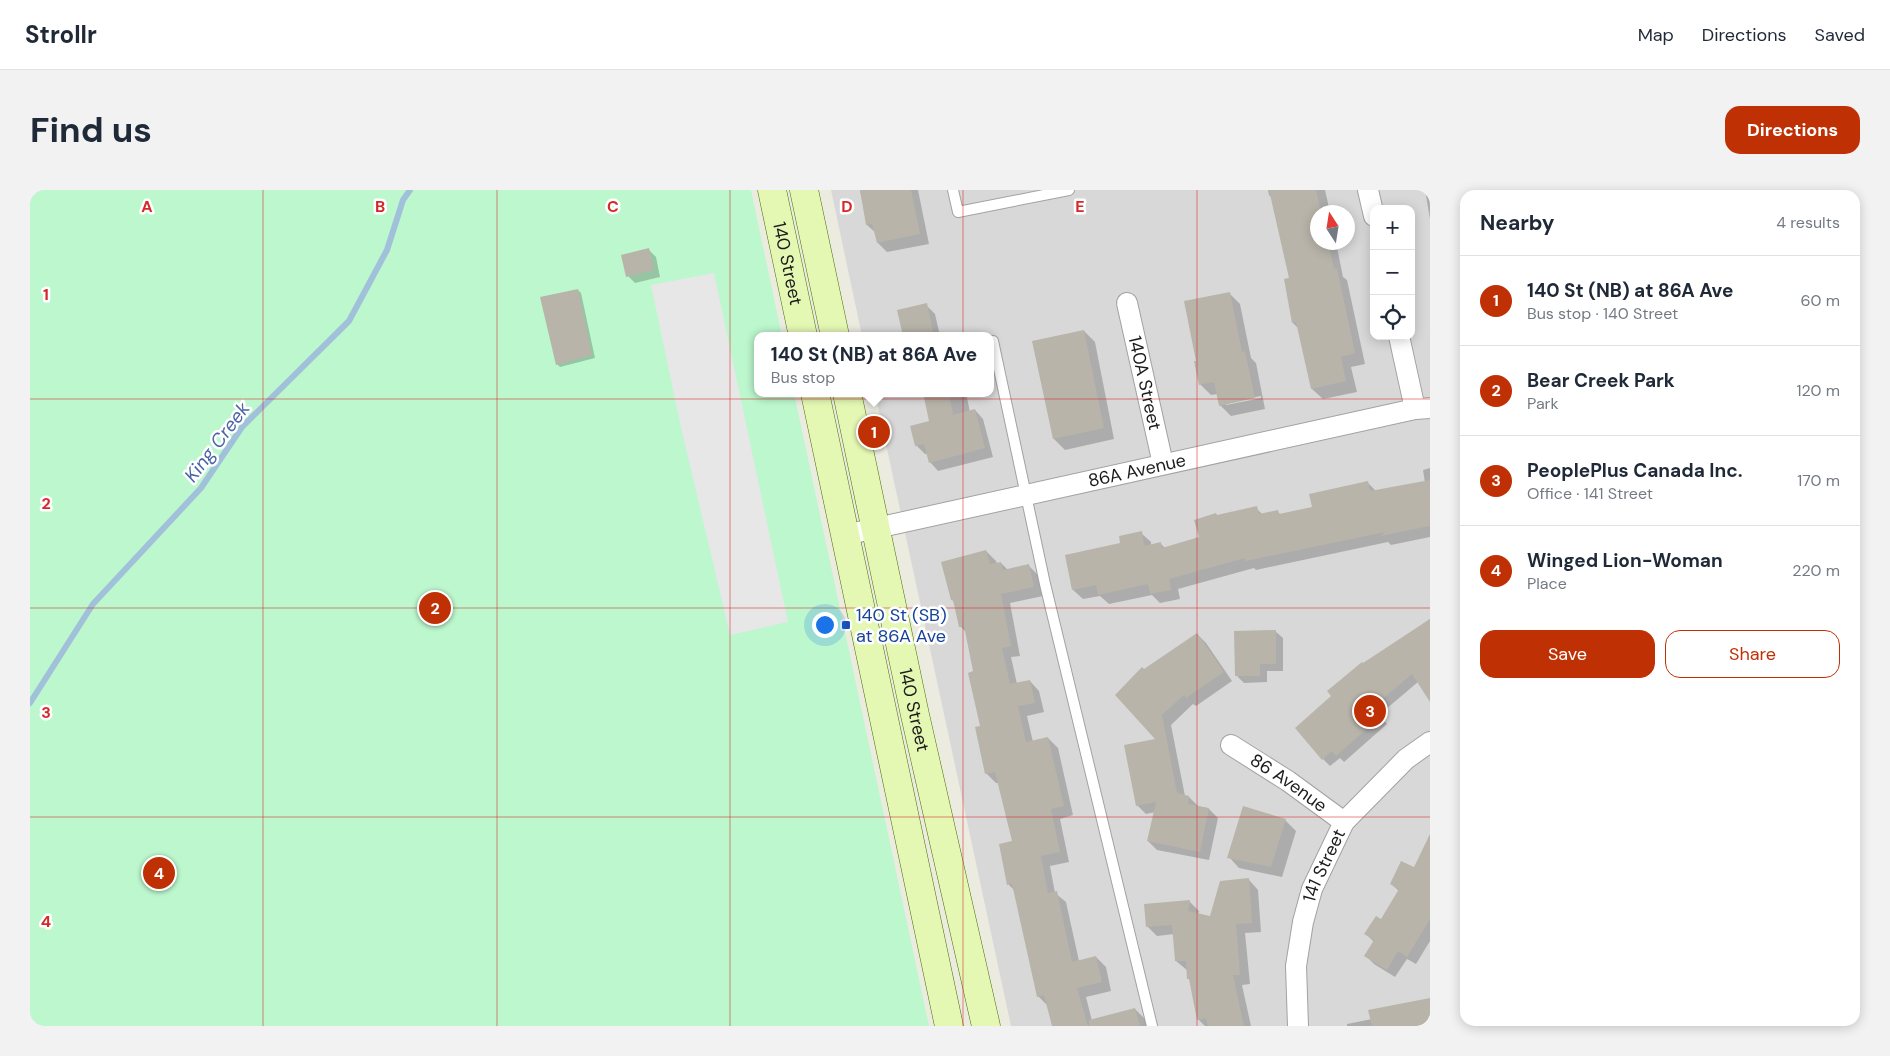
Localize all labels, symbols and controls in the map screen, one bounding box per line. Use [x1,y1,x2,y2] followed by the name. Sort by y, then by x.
[25,19,97,50] text: Strollr
[1638,23,1674,47] text: Map
[1702,23,1787,47] text: Directions
[1815,23,1865,47] text: Saved
[1725,106,1860,154] button: Directions
[30,107,152,153] text: Find us
[141,196,153,217] text: A
[375,196,385,217] text: B
[607,196,619,217] text: C
[841,196,853,217] text: D
[1075,196,1085,217] text: E
[1310,205,1355,250] north arrow
[1370,205,1415,340] map controls
[1370,205,1415,250] button: +
[1480,209,1554,237] text: Nearby
[1776,212,1840,233] text: 4 results
[767,219,808,307] street label: 140 Street
[1370,250,1415,295] button: −
[1527,278,1733,303] text: 140 St (NB) at 86A Ave
[43,284,49,305] text: 1
[1493,290,1499,311] text: 1
[1800,290,1840,311] text: 60 m
[1370,295,1415,340] button: locate
[1527,303,1678,324] text: Bus stop · 140 Street
[754,332,994,397] popup
[1123,334,1167,432] street label: 140A Street
[771,342,977,367] text: 140 St (NB) at 86A Ave
[771,367,835,388] text: Bus stop
[1527,368,1675,393] text: Bear Creek Park
[1491,380,1501,401] text: 2
[1796,380,1840,401] text: 120 m
[1527,393,1559,414] text: Park
[179,397,256,487] water label: King Creek
[858,413,890,451] pin: 1
[1086,448,1188,493] street label: 86A Avenue
[1527,458,1742,483] text: PeoplePlus Canada Inc.
[1491,470,1501,491] text: 3
[1797,470,1840,491] text: 170 m
[1527,483,1653,504] text: Office · 141 Street
[41,493,51,514] text: 2
[1527,548,1723,573] text: Winged Lion-Woman
[1491,560,1501,581] text: 4
[1792,560,1840,581] text: 220 m
[1527,573,1567,594] text: Place
[419,589,451,627] pin: 2
[856,603,947,648] place label: 140 St (SB) at 86A Ave
[812,612,838,638] your location
[840,619,852,631] marker: 140 St (SB) at 86A Ave
[1480,630,1655,678] button: Save
[1665,630,1840,678] button: Share
[893,666,935,754] street label: 140 Street
[1354,692,1386,730] pin: 3
[41,702,51,723] text: 3
[1246,748,1332,818] street label: 86 Avenue
[1297,825,1351,905] street label: 141 Street
[143,854,175,892] pin: 4
[41,911,51,932] text: 4

